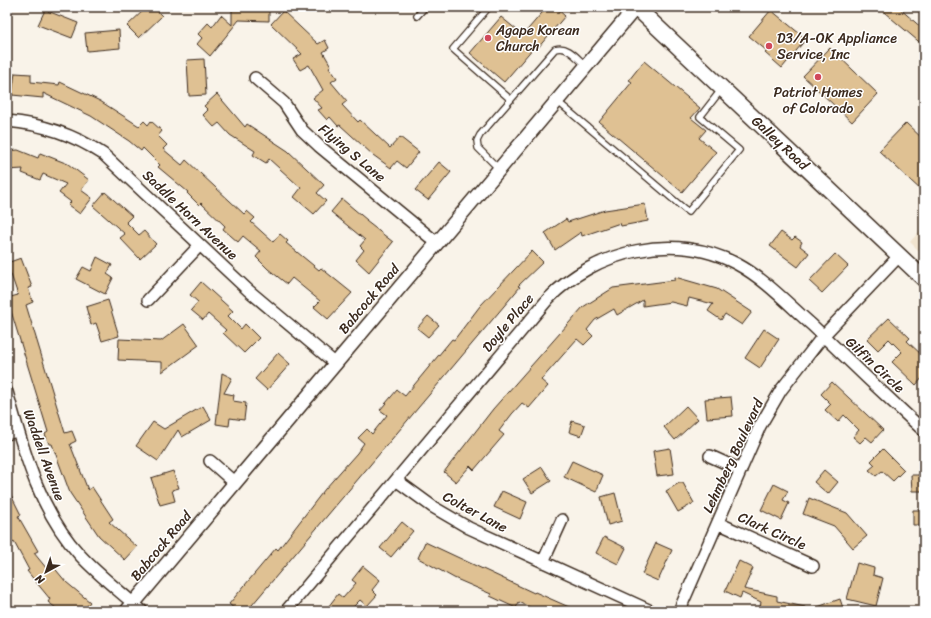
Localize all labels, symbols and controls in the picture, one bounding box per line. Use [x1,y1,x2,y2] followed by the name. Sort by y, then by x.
[495,18,580,59] place label: Agape Korean Church
[777,26,897,67] place label: D3/A-OK Appliance Service, Inc
[483,33,493,43] marker: Agape Korean Church
[764,41,774,51] marker: D3/A-OK Appliance Service, Inc
[813,72,823,82] marker: Patriot Homes of Colorado
[774,80,863,121] place label: Patriot Homes of Colorado
[745,109,816,178] street label: Galley Road
[313,117,391,189] street label: Flying S Lane
[136,164,244,267] street label: Saddle Horn Avenue
[332,257,407,340] street label: Babcock Road
[476,288,540,358] street label: Doyle Place
[839,331,911,400] street label: Gilfin Circle
[695,393,771,517] street label: Lehmberg Boulevard
[16,406,72,504] street label: Waddell Avenue
[438,484,512,540] street label: Colter Lane
[124,504,199,587] street label: Babcock Road
[734,505,810,557] street label: Clark Circle
[26,552,66,592] north arrow
[31,569,50,590] text: N

